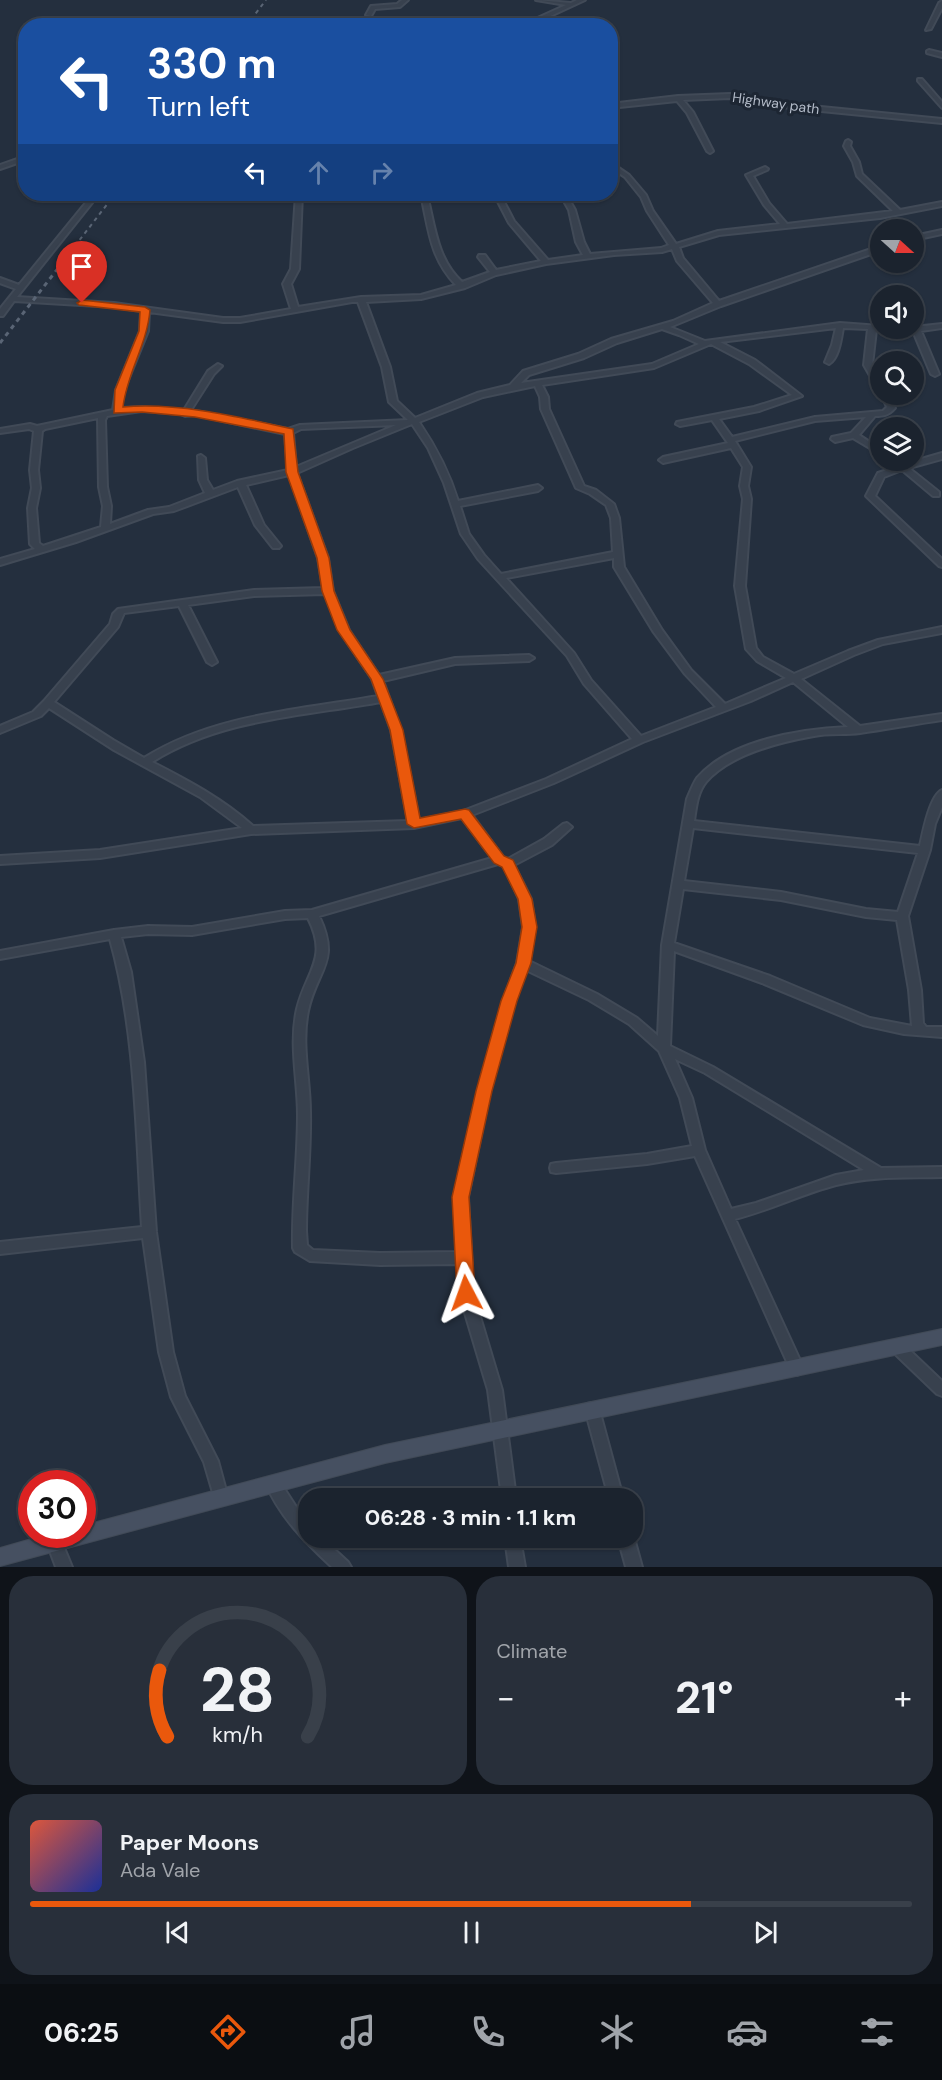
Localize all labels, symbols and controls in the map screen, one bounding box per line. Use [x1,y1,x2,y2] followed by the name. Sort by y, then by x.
[147,36,277,91] text: 330 m
[48,42,126,120] icon: left
[731,88,821,118] street label: Highway path
[147,89,250,124] text: Turn left
[239,156,272,189] icon: left
[302,156,335,189] icon: ahead
[365,156,398,189] icon: right
[870,219,924,273] north arrow
[870,219,924,471] map controls
[56,241,107,303] pin
[65,250,98,283] icon: arrive
[870,285,924,339] button: sound
[870,351,924,405] button: search
[870,417,924,471] button: layers
[434,1261,498,1325] position arrow
[18,1470,96,1548] speed limit sign: 30
[365,1503,576,1532] text: 06:28 · 3 min · 1.1 km
[497,1638,567,1664] text: Climate
[200,1649,275,1730] text: 28
[675,1668,734,1727] text: 21°
[497,1676,515,1719] text: −
[894,1676,912,1719] text: +
[212,1722,263,1750] text: km/h
[120,1828,259,1857] text: Paper Moons
[120,1857,200,1883] text: Ada Vale
[161,1916,194,1949] icon: previous
[455,1916,488,1949] icon: pause
[749,1916,782,1949] icon: next
[207,2011,249,2053] icon: directions
[337,2011,379,2053] icon: music
[467,2011,509,2053] icon: phone
[596,2011,638,2053] icon: climate
[726,2011,768,2053] icon: car
[856,2011,898,2053] icon: filters
[44,2015,119,2050] text: 06:25

